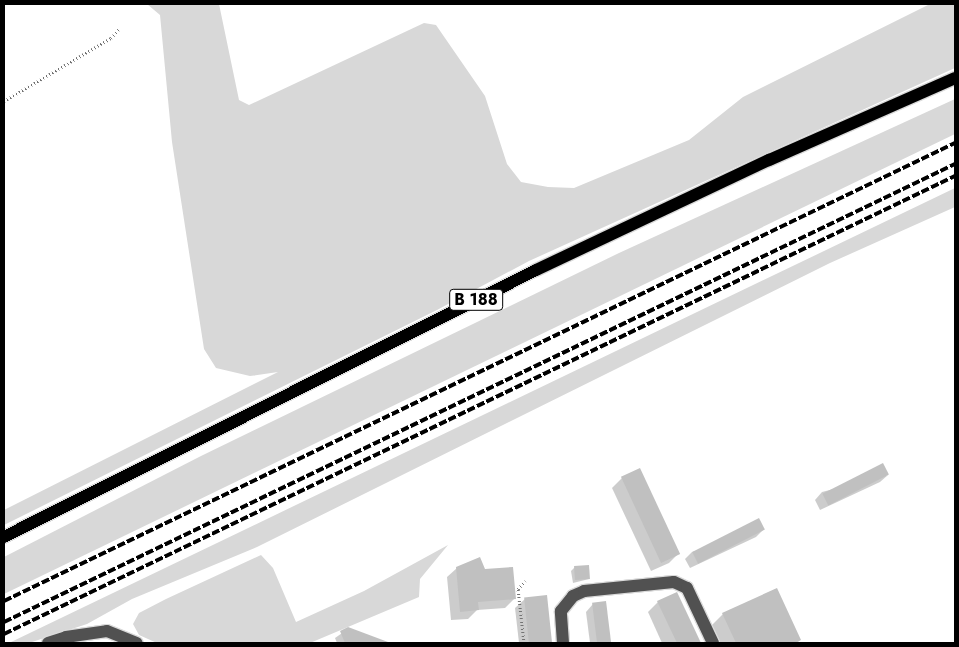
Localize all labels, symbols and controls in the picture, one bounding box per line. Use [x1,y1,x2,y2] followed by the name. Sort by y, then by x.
[448,286,504,314] road number: B 188

